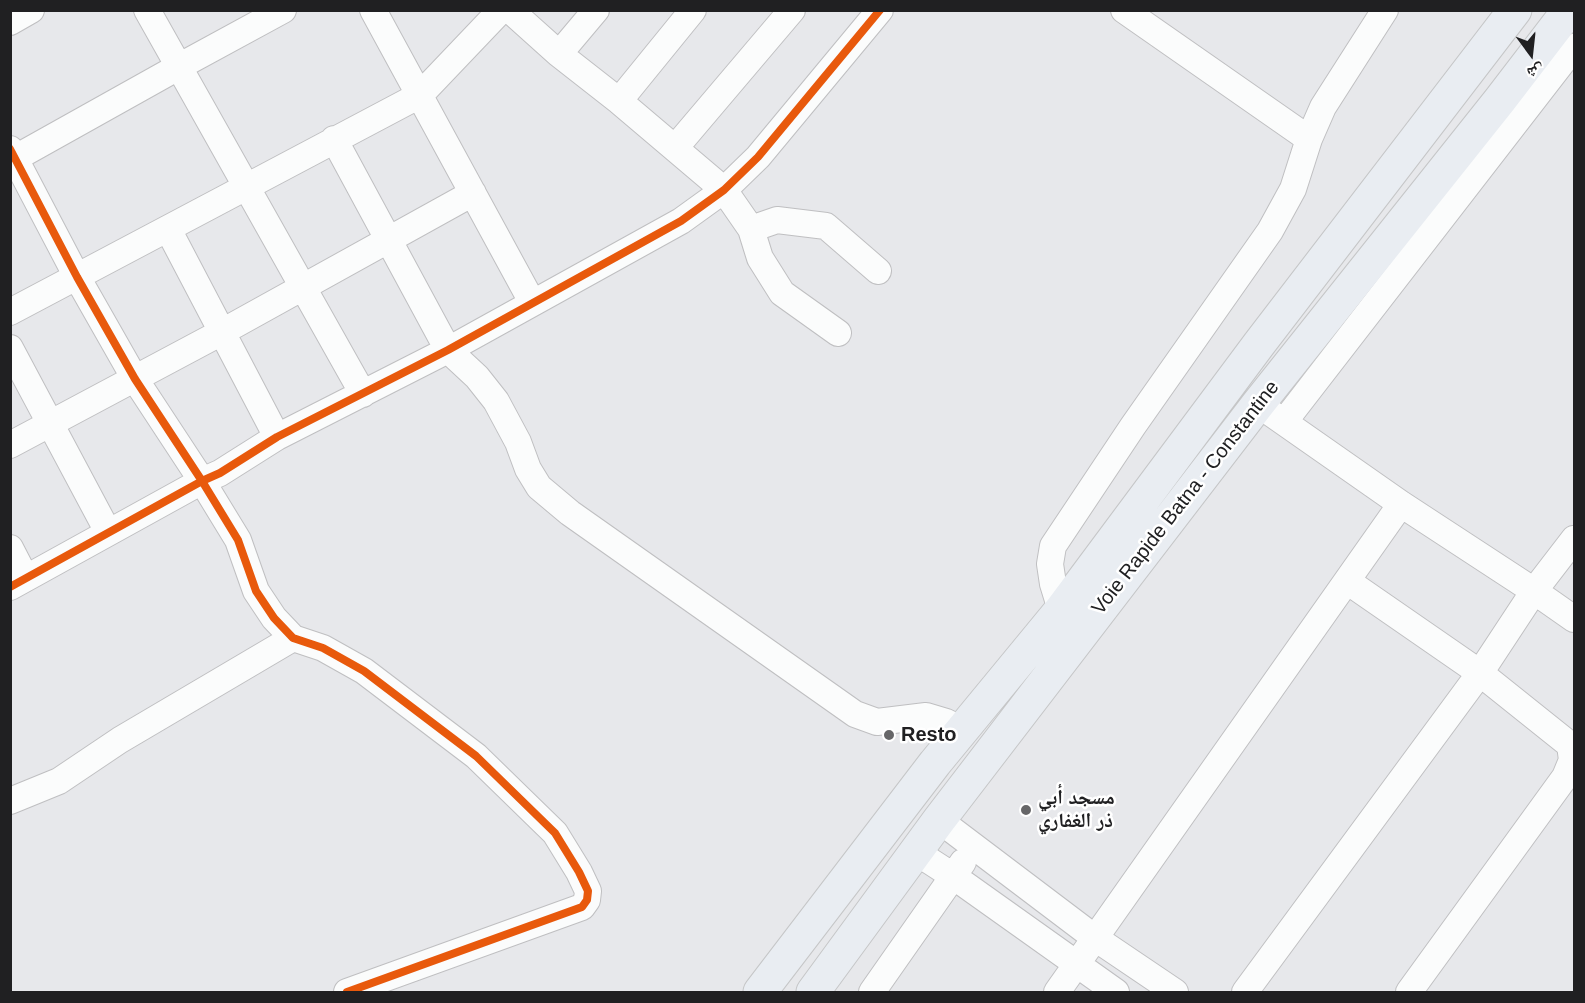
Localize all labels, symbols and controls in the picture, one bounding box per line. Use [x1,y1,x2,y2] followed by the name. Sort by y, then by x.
[1501,24,1561,84] north arrow
[1525,61,1546,82] text: ش
[1087,376,1285,620] street label: Voie Rapide Batna - Constantine
[901,723,957,747] place label: Resto
[882,728,896,742] marker: Resto
[1038,786,1115,833] place label: مسجد أبي ذر الغفاري
[1019,803,1033,817] marker: مسجد أبي ذر الغفاري

